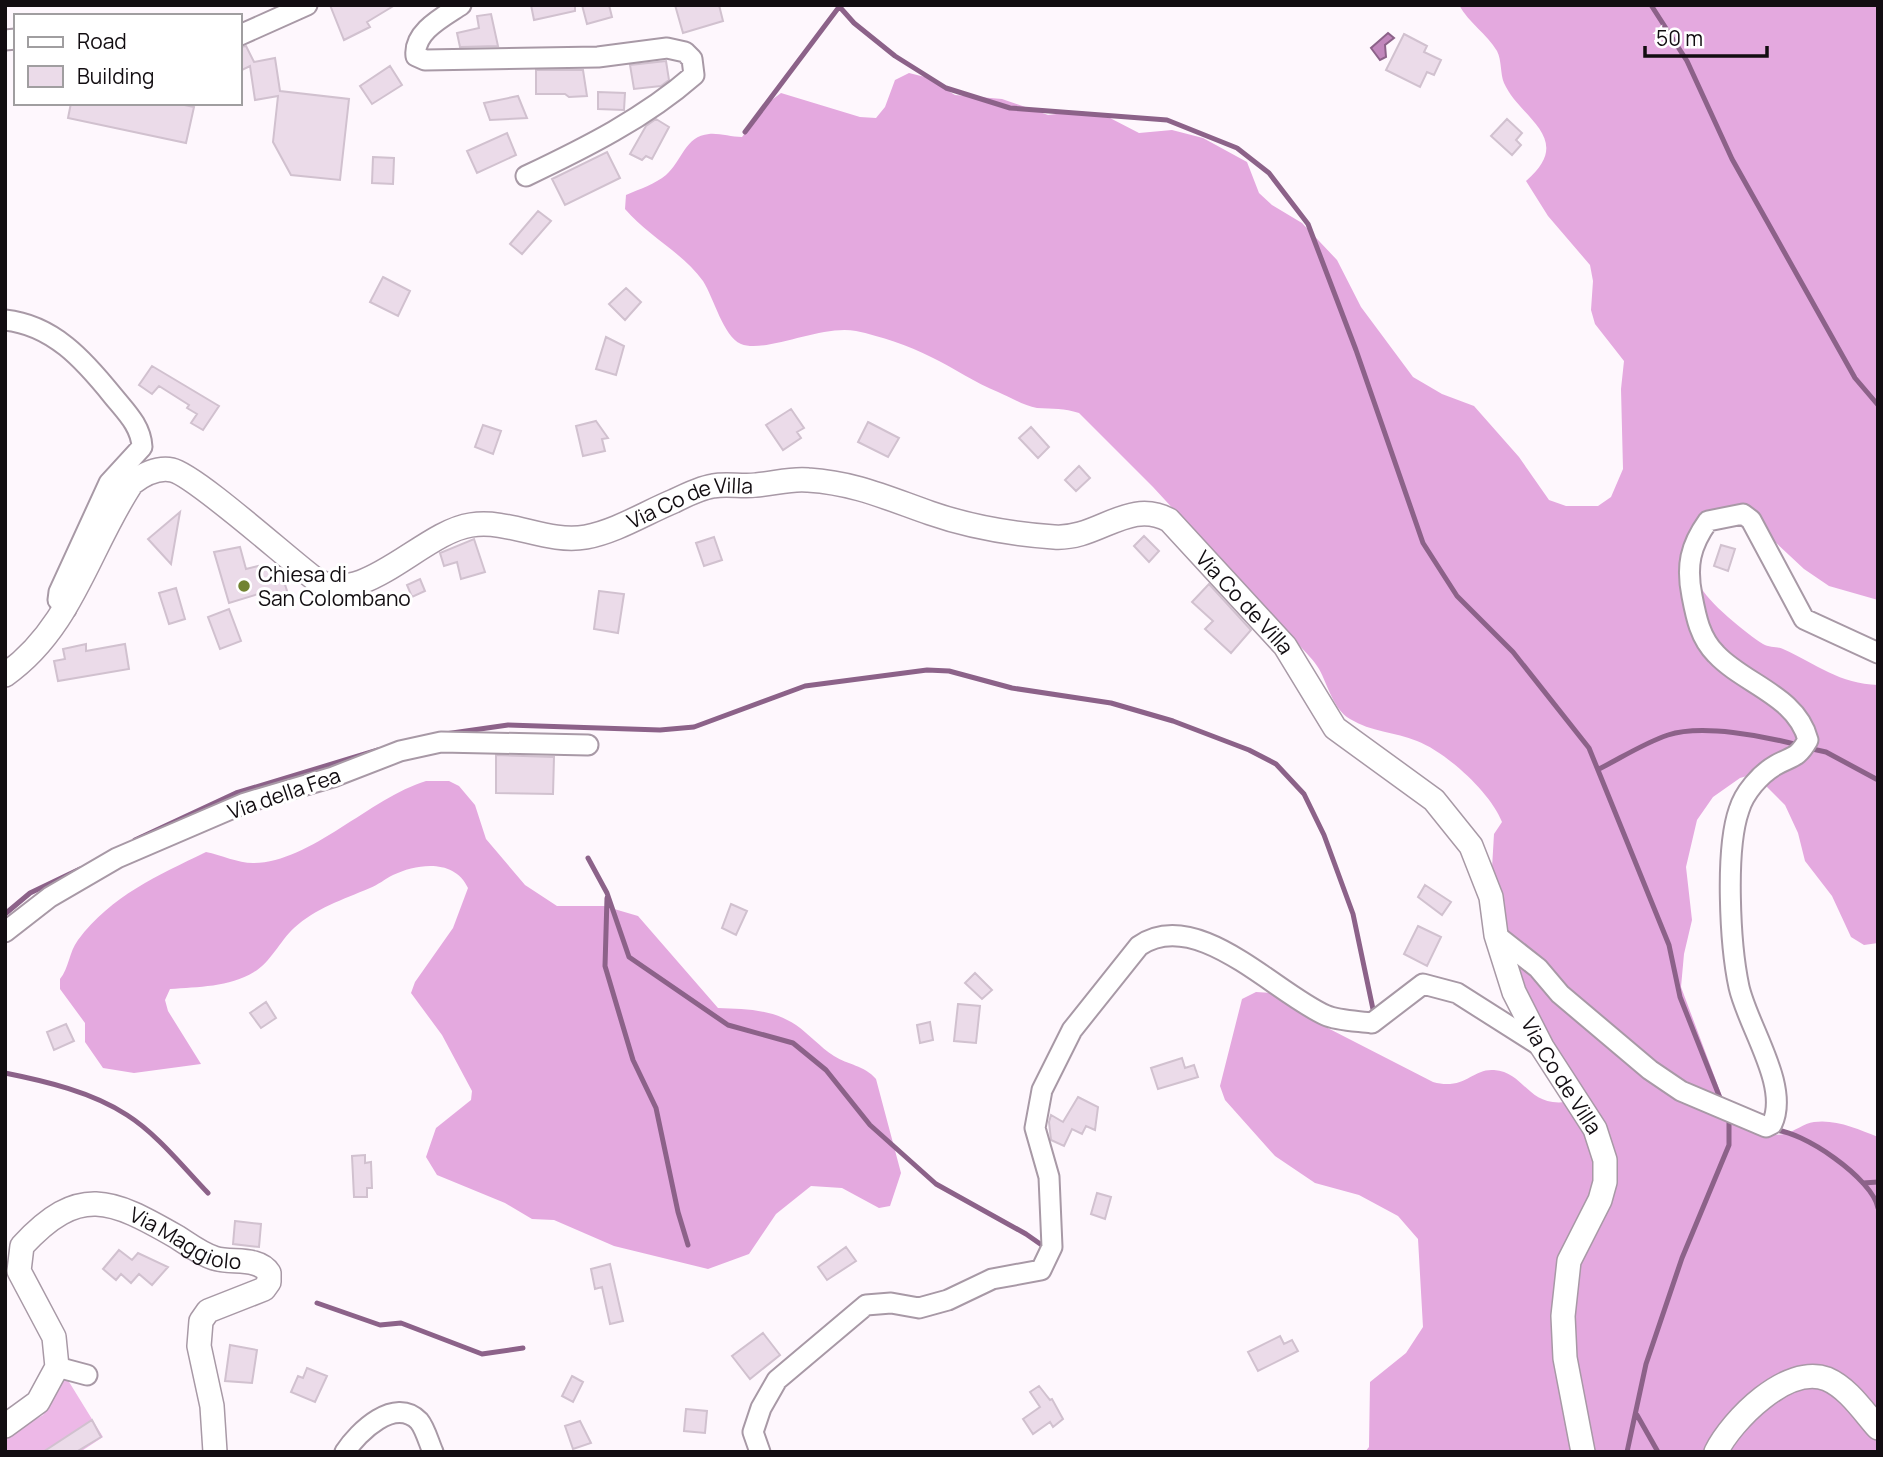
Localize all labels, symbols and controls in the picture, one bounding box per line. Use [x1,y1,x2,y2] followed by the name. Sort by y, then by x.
[14,14,242,105] legend
[1645,14,1768,58] scale bar
[1656,24,1703,52] text: 50 m
[77,27,127,55] text: Road
[77,62,154,90] text: Building
[622,471,753,535] street label: Via Co de Villa
[1190,544,1301,659] street label: Via Co de Villa
[258,560,411,612] place label: Chiesa di San Colombano
[236,578,252,594] marker: Chiesa di San Colombano
[224,761,344,825] street label: Via della Fea
[1515,1013,1608,1139] street label: Via Co de Villa
[125,1200,242,1275] street label: Via Maggiolo

